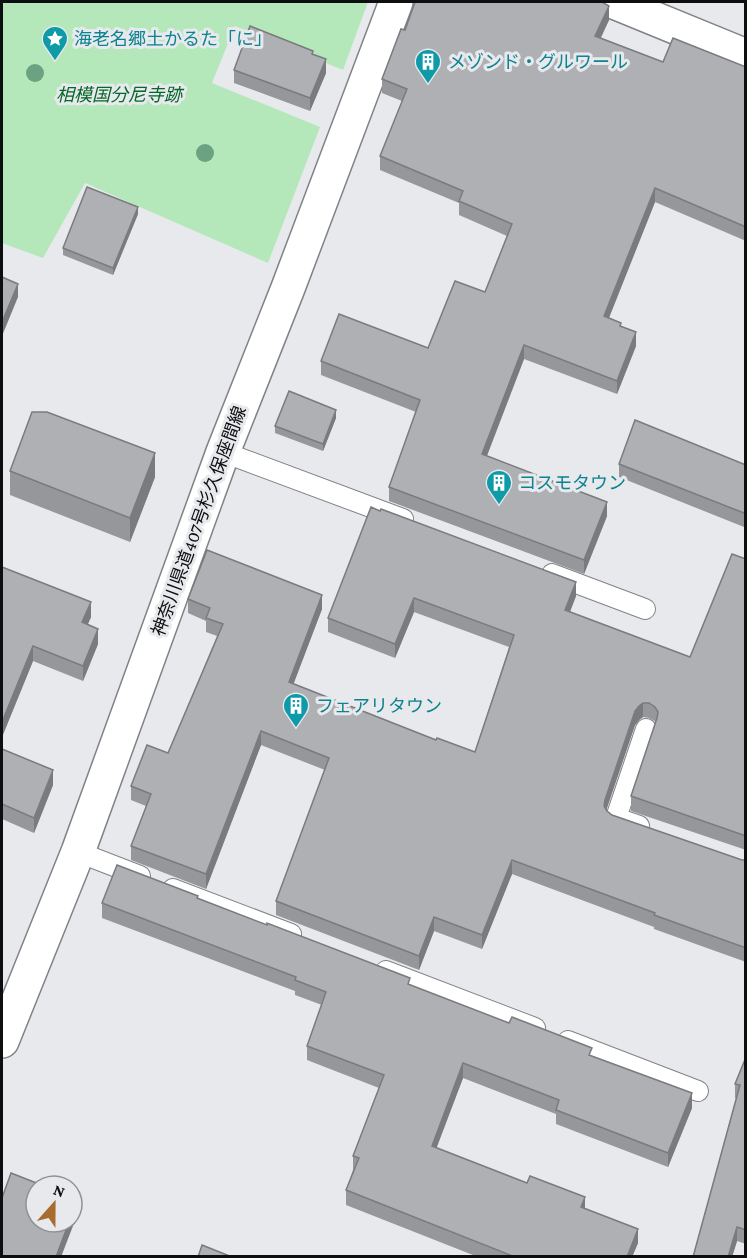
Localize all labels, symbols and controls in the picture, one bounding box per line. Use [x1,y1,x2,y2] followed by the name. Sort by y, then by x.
[40,24,70,62] place icon: 海老名郷土かるた「に」
[74,29,272,49] place label: 海老名郷土かるた「に」
[413,47,443,85] building icon: メゾンド・グルワール
[448,52,628,72] place label: メゾンド・グルワール
[56,85,185,105] park label: 相模国分尼寺跡
[148,403,250,639] street label: 神奈川県道407号杉久保座間線
[484,468,514,506] building icon: コスモタウン
[518,473,626,493] place label: コスモタウン
[281,691,311,729] building icon: フェアリタウン
[316,696,442,716] place label: フェアリタウン
[24,1174,84,1234] north arrow
[51,1181,67,1200] text: N

